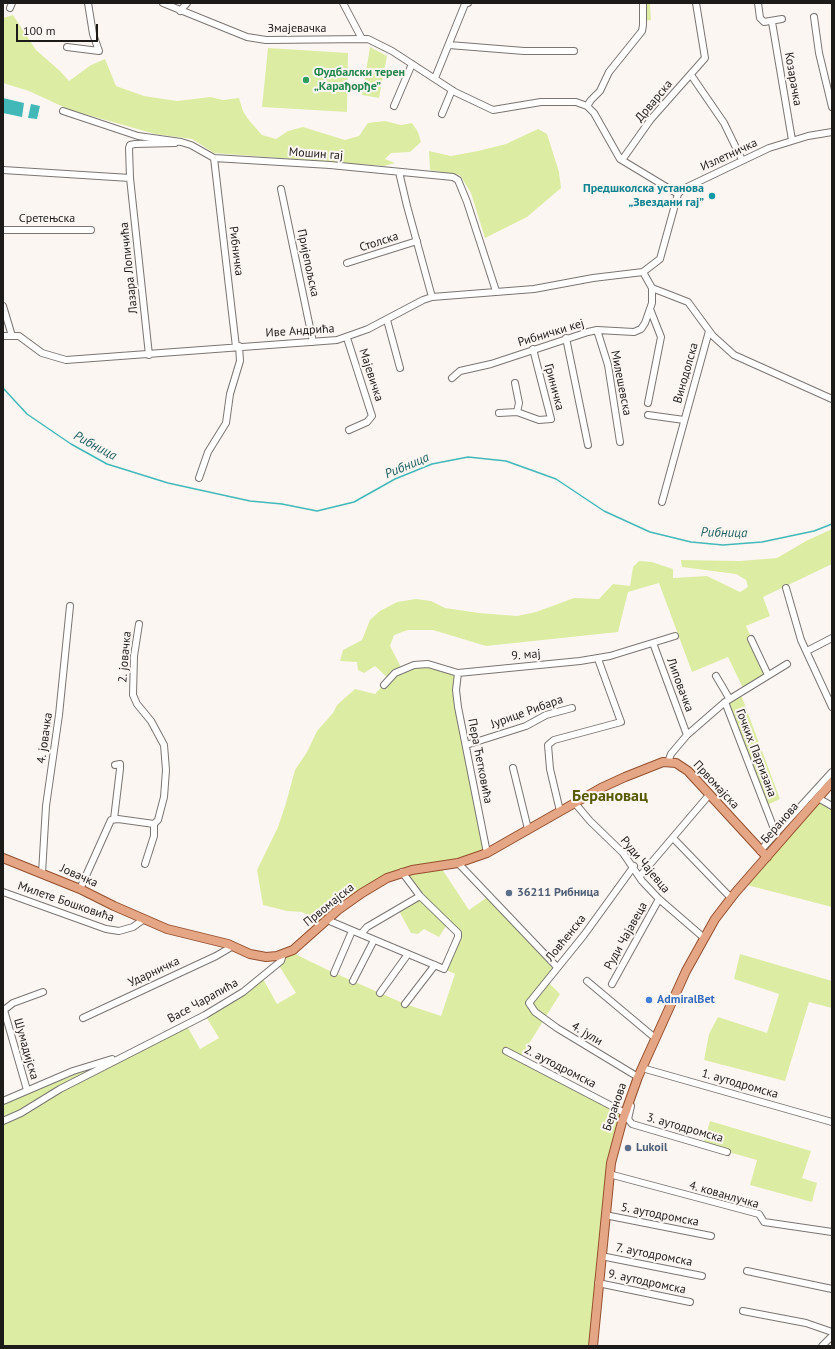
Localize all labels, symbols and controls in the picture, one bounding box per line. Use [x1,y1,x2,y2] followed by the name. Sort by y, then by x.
[18,16,100,42] scale bar
[268,22,326,36] street label: Змајевачка
[23,23,56,38] text: 100 m
[781,51,805,107] street label: Козарачка
[314,66,405,94] place label: Фудбалски терен „Карађорђе”
[301,75,311,85] marker: Фудбалски терен „Карађорђе”
[632,77,676,125] street label: Дрварска
[698,136,760,174] street label: Излетничка
[288,145,344,163] street label: Мошин гај
[583,182,704,210] place label: Предшколска установа „Звездани гај”
[707,191,717,201] marker: Предшколска установа „Звездани гај”
[19,212,75,226] street label: Сретењска
[117,221,141,315] street label: Лазара Лопичића
[226,225,246,277] street label: Рибничка
[294,228,322,298] street label: Пријепољска
[358,229,400,255] street label: Столска
[516,316,586,350] street label: Рибнички кеј
[265,321,335,341] street label: Иве Андрића
[670,341,702,405] street label: Винодолска
[356,347,386,403] street label: Мајевичка
[608,349,634,417] street label: Милешевска
[541,362,567,412] street label: Гриничка
[71,428,119,464] water label: Рибница
[382,450,432,482] water label: Рибница
[701,525,747,541] water label: Рибница
[116,631,134,683] street label: 2. јовачка
[511,647,541,663] street label: 9. мај
[664,656,696,714] street label: Липовачка
[489,692,565,732] street label: Јурице Рибара
[733,707,779,799] street label: Гочких Партизана
[34,712,56,764] street label: 4. јовачка
[465,717,495,805] street label: Пера Ћетковића
[690,758,742,812] street label: Првомајска
[572,786,648,806] district label: Берановац
[758,799,802,847] street label: Беранова
[617,834,673,896] street label: Руди Чајевца
[58,861,100,891] street label: Јовачка
[16,879,116,925] street label: Милете Бошковића
[301,880,357,930] street label: Првомајска
[517,886,599,900] place label: 36211 Рибница
[504,888,514,898] marker: 36211 Рибница
[601,900,651,972] street label: Руди Чајавеца
[543,912,589,964] street label: Ловћенска
[126,954,182,990] street label: Ударничка
[165,976,241,1026] street label: Васе Чарапића
[657,993,715,1007] place label: AdmiralBet
[644,995,654,1005] marker: AdmiralBet
[10,1017,42,1081] street label: Шумадијска
[569,1019,605,1049] street label: 4. јули
[522,1043,598,1091] street label: 2. аутодромска
[700,1066,780,1102] street label: 1. аутодромска
[600,1081,630,1133] street label: Беранова
[645,1110,725,1146] street label: 3. аутодромска
[636,1141,668,1155] place label: Lukoil
[623,1143,633,1153] marker: Lukoil
[687,1178,761,1212] street label: 4. кованлучка
[620,1200,700,1230] street label: 5. аутодромска
[614,1241,694,1269] street label: 7. аутодромска
[607,1267,687,1297] street label: 9. аутодромска

